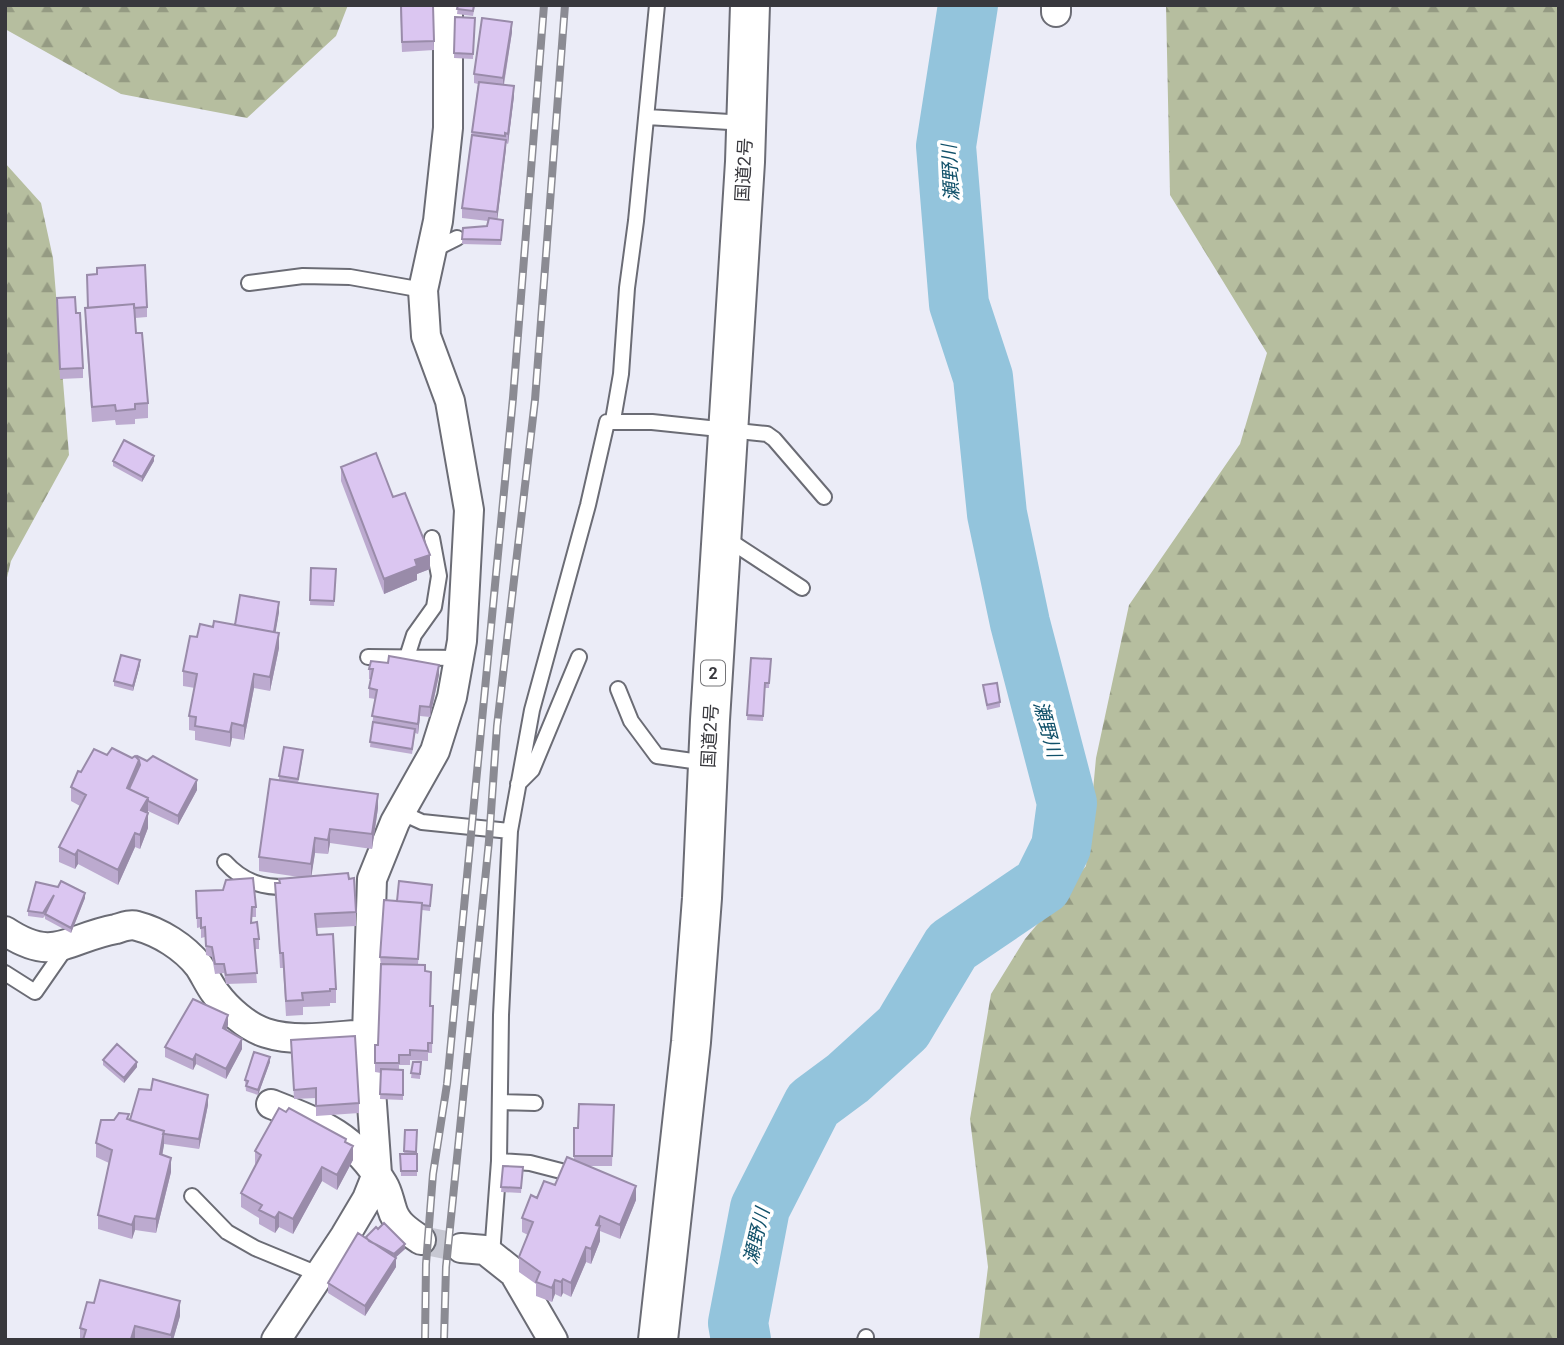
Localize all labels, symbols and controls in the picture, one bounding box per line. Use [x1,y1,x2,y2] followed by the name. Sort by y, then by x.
[731,137,756,203] street label: 国道2号
[937,142,963,202] water label: 瀬野川
[701,660,725,686] road number: 2
[1029,699,1067,762] water label: 瀬野川
[697,703,722,769] street label: 国道2号
[739,1204,775,1266] water label: 瀬野川

